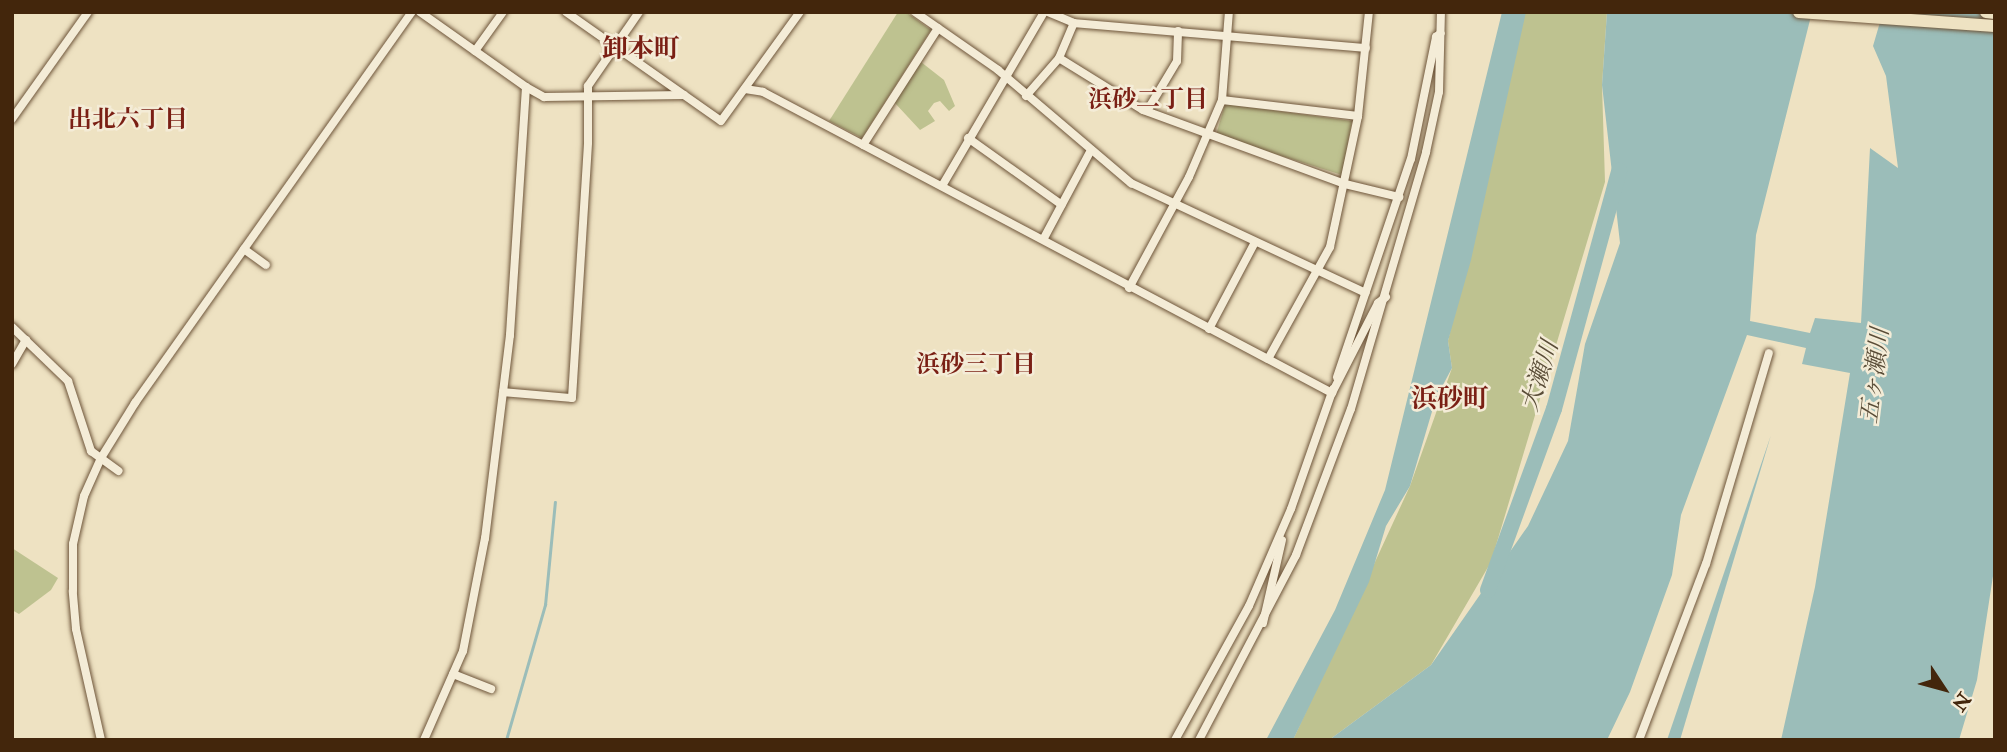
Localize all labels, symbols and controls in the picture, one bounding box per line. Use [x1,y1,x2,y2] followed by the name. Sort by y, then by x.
[602,34,680,66] district label: 卸本町
[1088,86,1208,114] district label: 浜砂二丁目
[68,106,188,134] district label: 出北六丁目
[1855,327,1895,425] water label: 五ヶ瀬川
[1515,337,1565,415] water label: 大瀬川
[916,351,1036,379] district label: 浜砂三丁目
[1411,384,1489,416] district label: 浜砂町
[1909,654,1979,724] north arrow
[1946,687,1976,715] text: N

